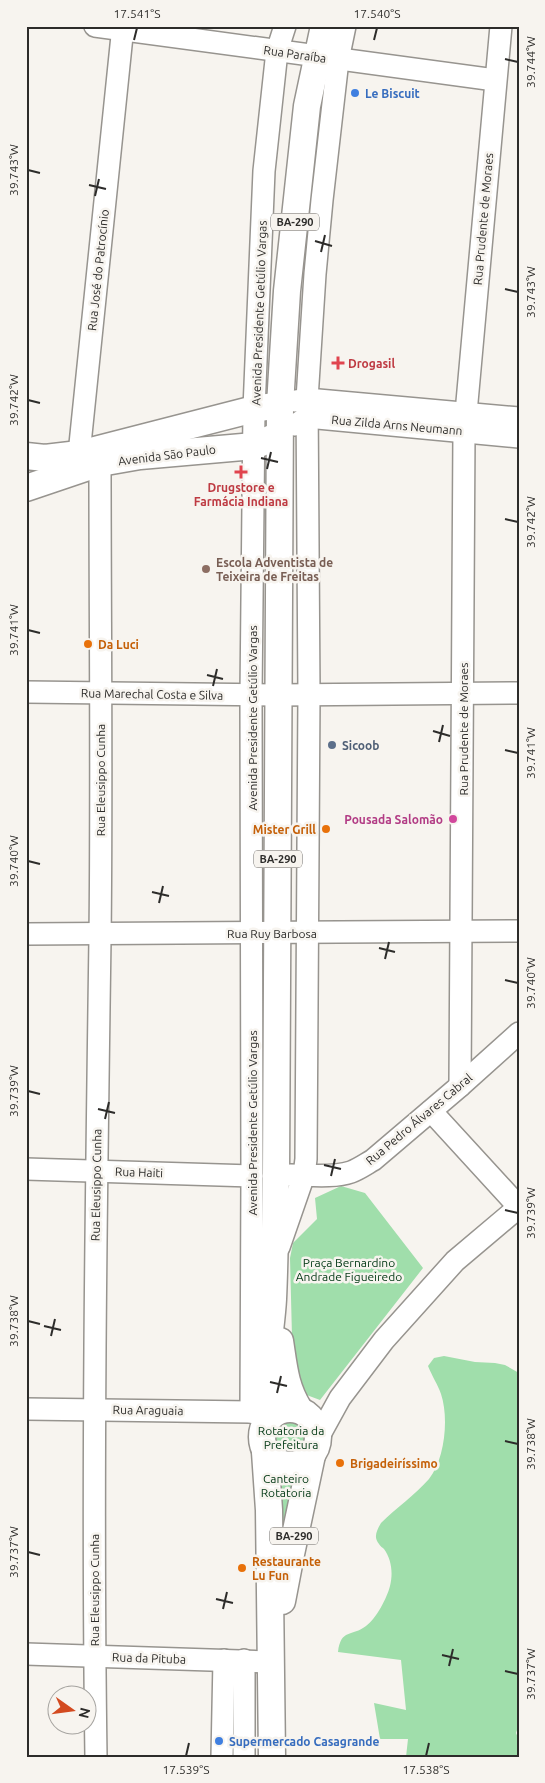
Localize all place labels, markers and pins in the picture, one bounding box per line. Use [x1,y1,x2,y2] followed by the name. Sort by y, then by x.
[349,87,361,99] marker: Le Biscuit
[365,87,420,100] place label: Le Biscuit
[332,357,344,369] marker: Drogasil
[348,357,395,370] place label: Drogasil
[235,466,247,478] marker: Drugstore e Farmácia Indiana
[194,481,288,508] place label: Drugstore e Farmácia Indiana
[216,556,333,583] place label: Escola Adventista de Teixeira de Freitas
[200,563,212,575] marker: Escola Adventista de Teixeira de Freitas
[82,638,94,650] marker: Da Luci
[98,638,139,651] place label: Da Luci
[326,739,338,751] marker: Sicoob
[342,739,379,752] place label: Sicoob
[344,813,443,826] place label: Pousada Salomão
[447,813,459,825] marker: Pousada Salomão
[253,823,316,836] place label: Mister Grill
[320,823,332,835] marker: Mister Grill
[334,1457,346,1469] marker: Brigadeiríssimo
[350,1457,438,1470] place label: Brigadeiríssimo
[252,1555,321,1582] place label: Restaurante Lu Fun
[236,1562,248,1574] marker: Restaurante Lu Fun
[213,1735,225,1747] marker: Supermercado Casagrande
[229,1735,379,1748] place label: Supermercado Casagrande

